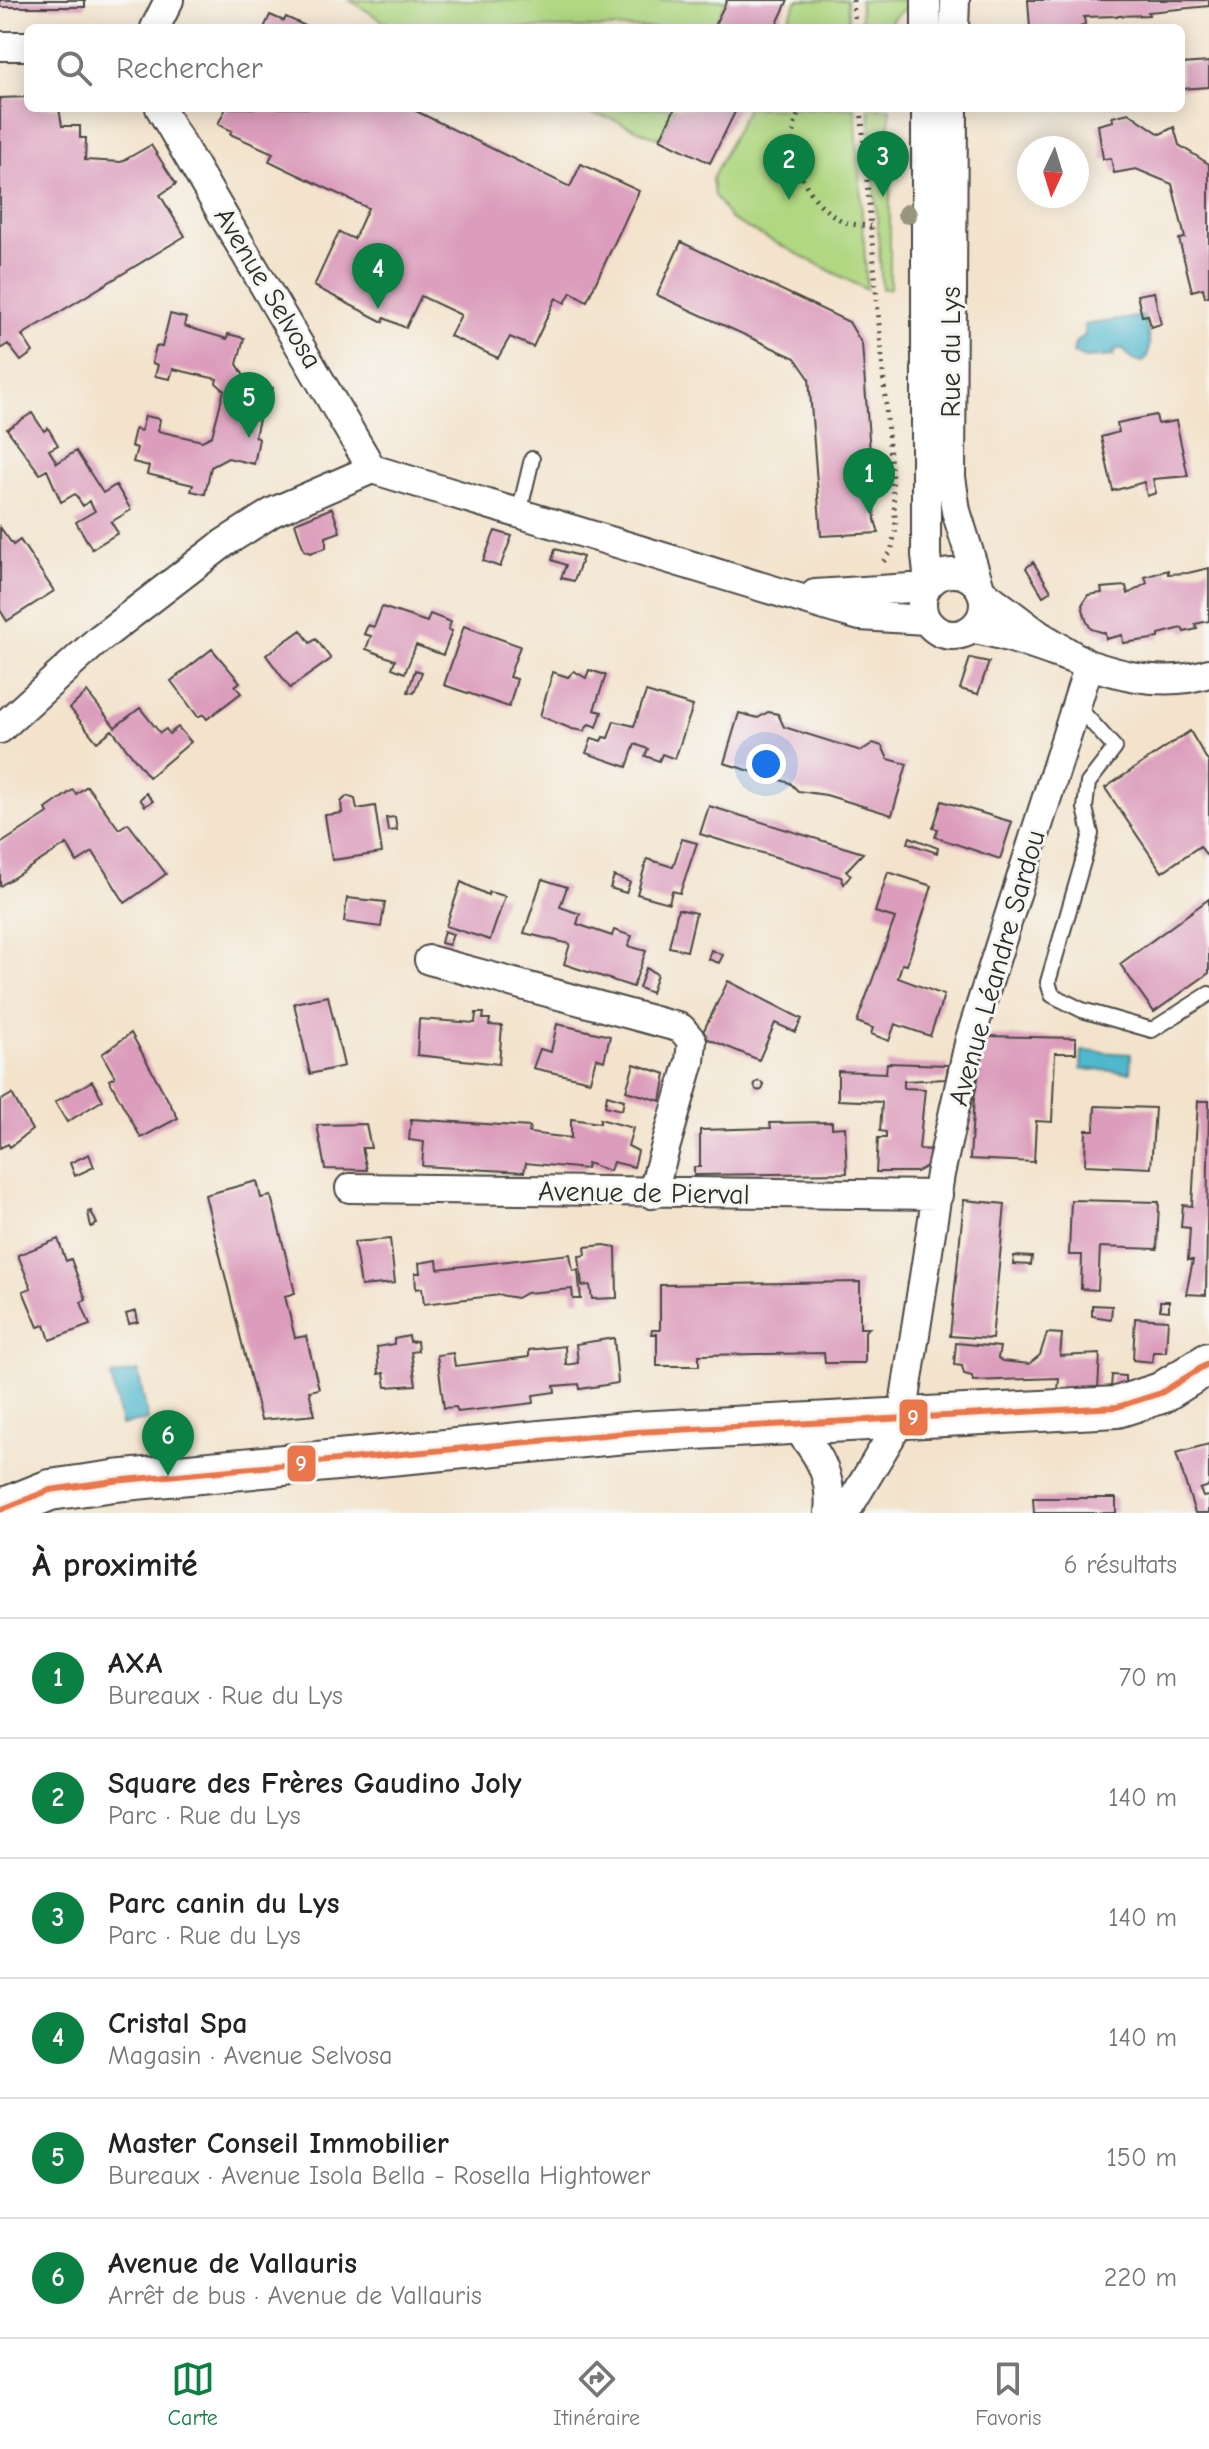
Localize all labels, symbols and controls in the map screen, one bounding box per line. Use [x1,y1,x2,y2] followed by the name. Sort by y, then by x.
[24,24,1185,112] search box
[52,46,96,90] icon: search
[116,51,263,86] text: Rechercher
[857,131,909,197] pin: 3
[763,134,815,200] pin: 2
[1017,136,1089,208] north arrow
[207,202,329,374] street label: Avenue Selvosa
[352,243,404,309] pin: 4
[935,286,967,418] street label: Rue du Lys
[223,372,275,438] pin: 5
[843,448,895,514] pin: 1
[746,744,786,784] your location
[942,827,1052,1109] street label: Avenue Léandre Sardou
[538,1175,750,1211] street label: Avenue de Pierval
[898,1398,929,1437] line badge: 9
[907,1405,919,1431] text: 9
[142,1410,194,1476] pin: 6
[286,1444,317,1483] line badge: 9
[295,1451,307,1477] text: 9
[32,1545,198,1585] text: À proximité
[1064,1550,1177,1580] text: 6 résultats
[108,1646,162,1681] text: AXA
[53,1663,63,1693] text: 1
[1119,1663,1177,1693] text: 70 m
[108,1681,343,1711] text: Bureaux · Rue du Lys
[108,1766,521,1801] text: Square des Frères Gaudino Joly
[52,1783,64,1813] text: 2
[1108,1783,1177,1813] text: 140 m
[108,1801,301,1831] text: Parc · Rue du Lys
[108,1886,339,1921] text: Parc canin du Lys
[52,1903,64,1933] text: 3
[1108,1903,1177,1933] text: 140 m
[108,1921,301,1951] text: Parc · Rue du Lys
[108,2006,248,2041] text: Cristal Spa
[52,2023,64,2053] text: 4
[1108,2023,1177,2053] text: 140 m
[108,2041,392,2071] text: Magasin · Avenue Selvosa
[108,2126,449,2161] text: Master Conseil Immobilier
[51,2143,65,2173] text: 5
[1107,2143,1177,2173] text: 150 m
[108,2161,650,2191] text: Bureaux · Avenue Isola Bella - Rosella Hightower
[108,2246,357,2281] text: Avenue de Vallauris
[51,2263,65,2293] text: 6
[1104,2263,1177,2293] text: 220 m
[108,2281,482,2311] text: Arrêt de bus · Avenue de Vallauris
[168,2357,218,2431] tab: Carte
[553,2357,640,2431] tab: Itinéraire
[975,2357,1041,2431] tab: Favoris

